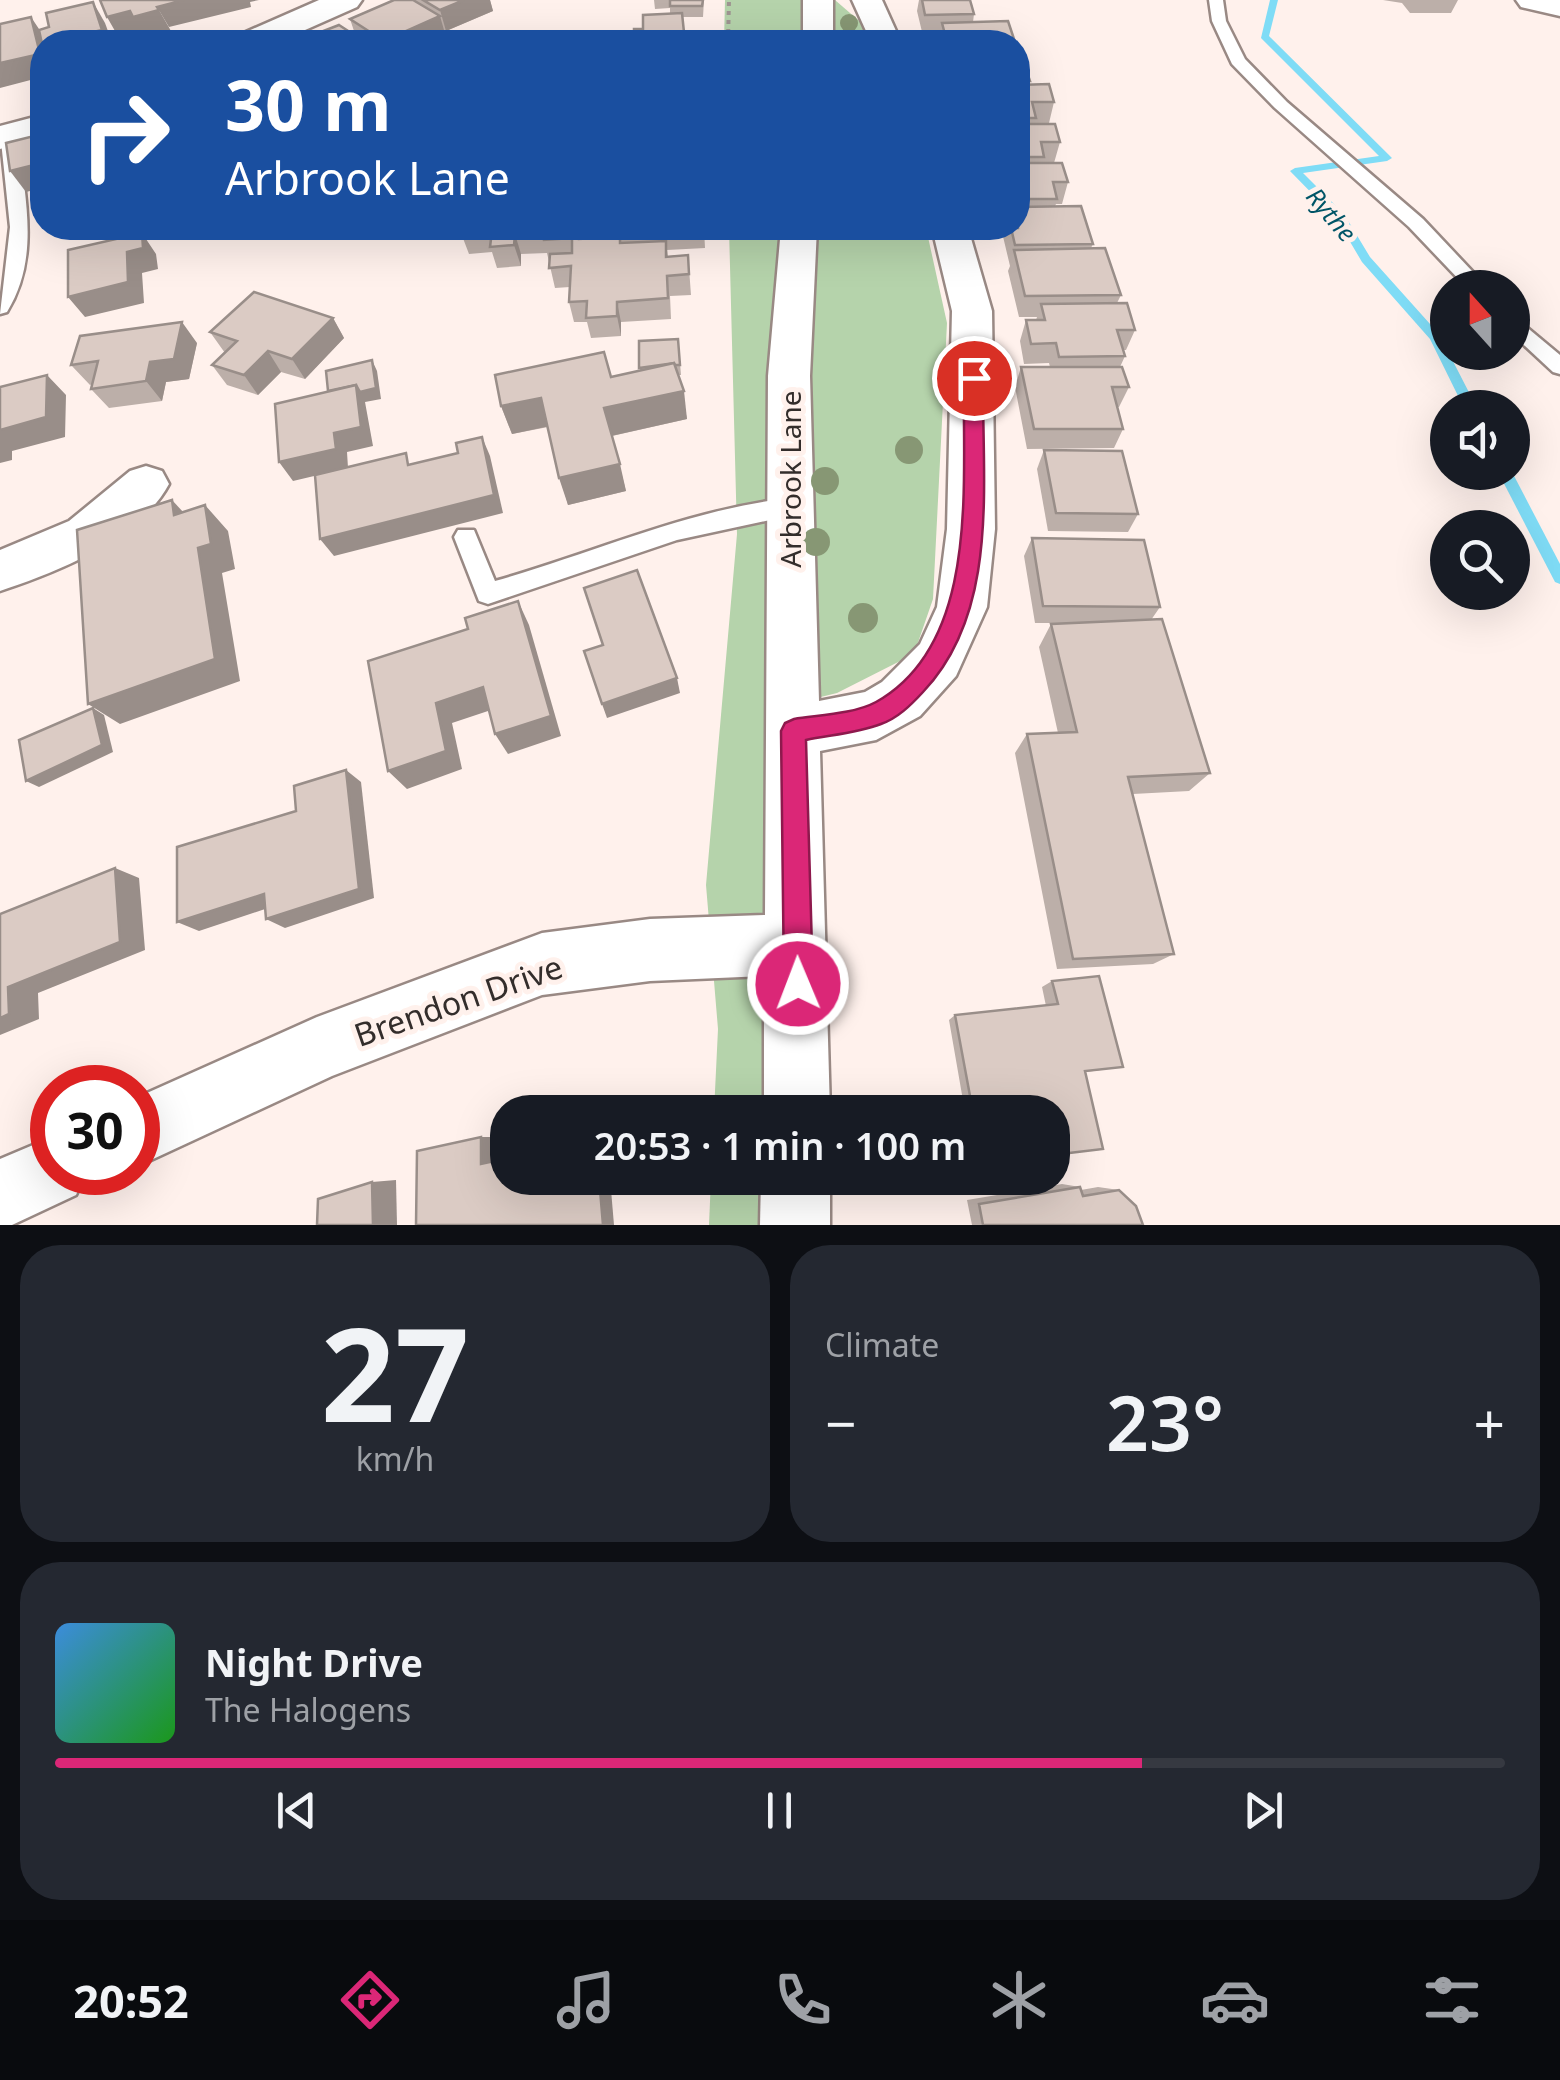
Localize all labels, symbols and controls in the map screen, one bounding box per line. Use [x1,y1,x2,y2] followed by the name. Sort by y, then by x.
[225,56,392,152] text: 30 m
[60,70,190,200] icon: right
[225,147,510,208] text: Arbrook Lane
[1299,180,1365,248] water label: Rythe
[1430,270,1530,370] north arrow
[1430,270,1530,610] map controls
[932,336,1017,421] pin
[947,351,1002,406] icon: arrive
[771,390,809,568] street label: Arbrook Lane
[1430,390,1530,490] button: sound
[1430,510,1530,610] button: search
[746,932,850,1036] position arrow
[348,944,568,1056] street label: Brendon Drive
[30,1065,160,1195] speed limit sign: 30
[594,1119,966,1171] text: 20:53 · 1 min · 100 m
[321,1283,469,1460] text: 27
[825,1323,939,1366] text: Climate
[1106,1371,1224,1473] text: 23°
[825,1385,856,1460] text: −
[1474,1385,1505,1460] text: +
[356,1437,434,1480] text: km/h
[205,1636,423,1688] text: Night Drive
[205,1688,411,1731] text: The Halogens
[269,1783,324,1838] icon: previous
[752,1783,807,1838] icon: pause
[1236,1783,1291,1838] icon: next
[335,1965,405,2035] icon: directions
[551,1965,621,2035] icon: music
[768,1965,838,2035] icon: phone
[984,1965,1054,2035] icon: climate
[1200,1965,1270,2035] icon: car
[1417,1965,1487,2035] icon: filters
[73,1970,189,2031] text: 20:52

